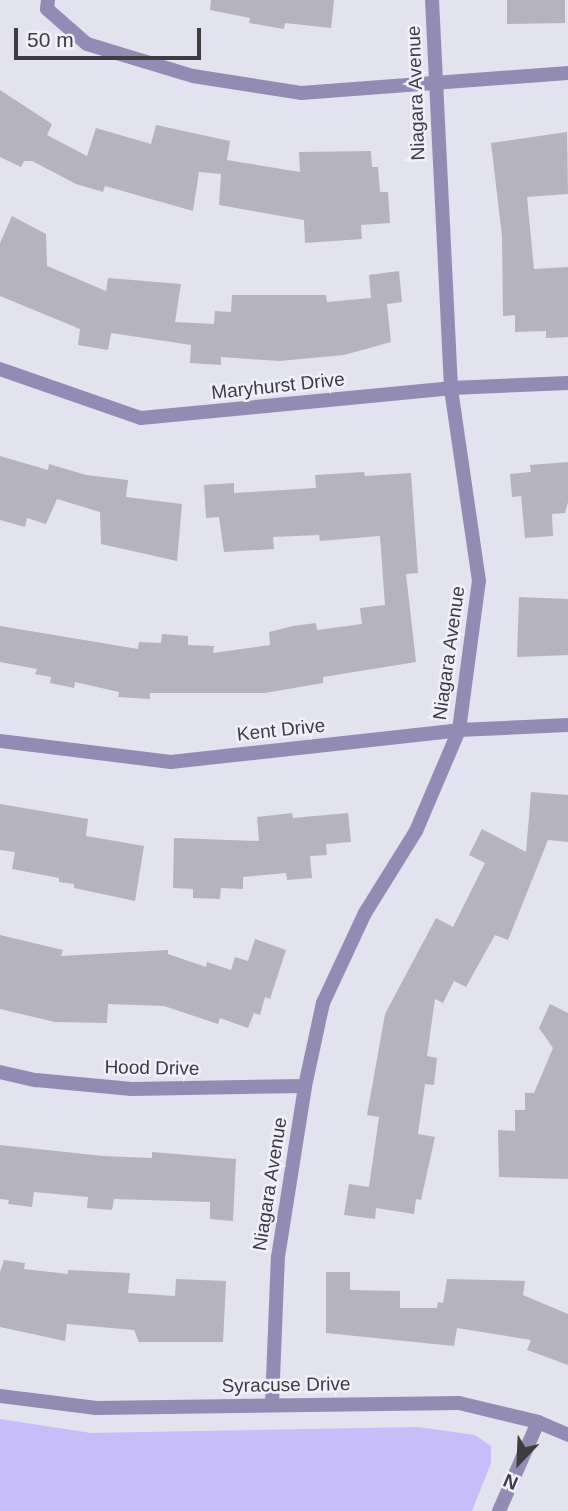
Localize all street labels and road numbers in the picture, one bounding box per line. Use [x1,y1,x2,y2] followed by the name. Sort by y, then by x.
[402,25,430,161] street label: Niagara Avenue
[210,368,346,404] street label: Maryhurst Drive
[428,584,470,722] street label: Niagara Avenue
[236,714,326,746] street label: Kent Drive
[104,1056,200,1080] street label: Hood Drive
[248,1115,292,1253] street label: Niagara Avenue
[221,1372,351,1398] street label: Syracuse Drive

